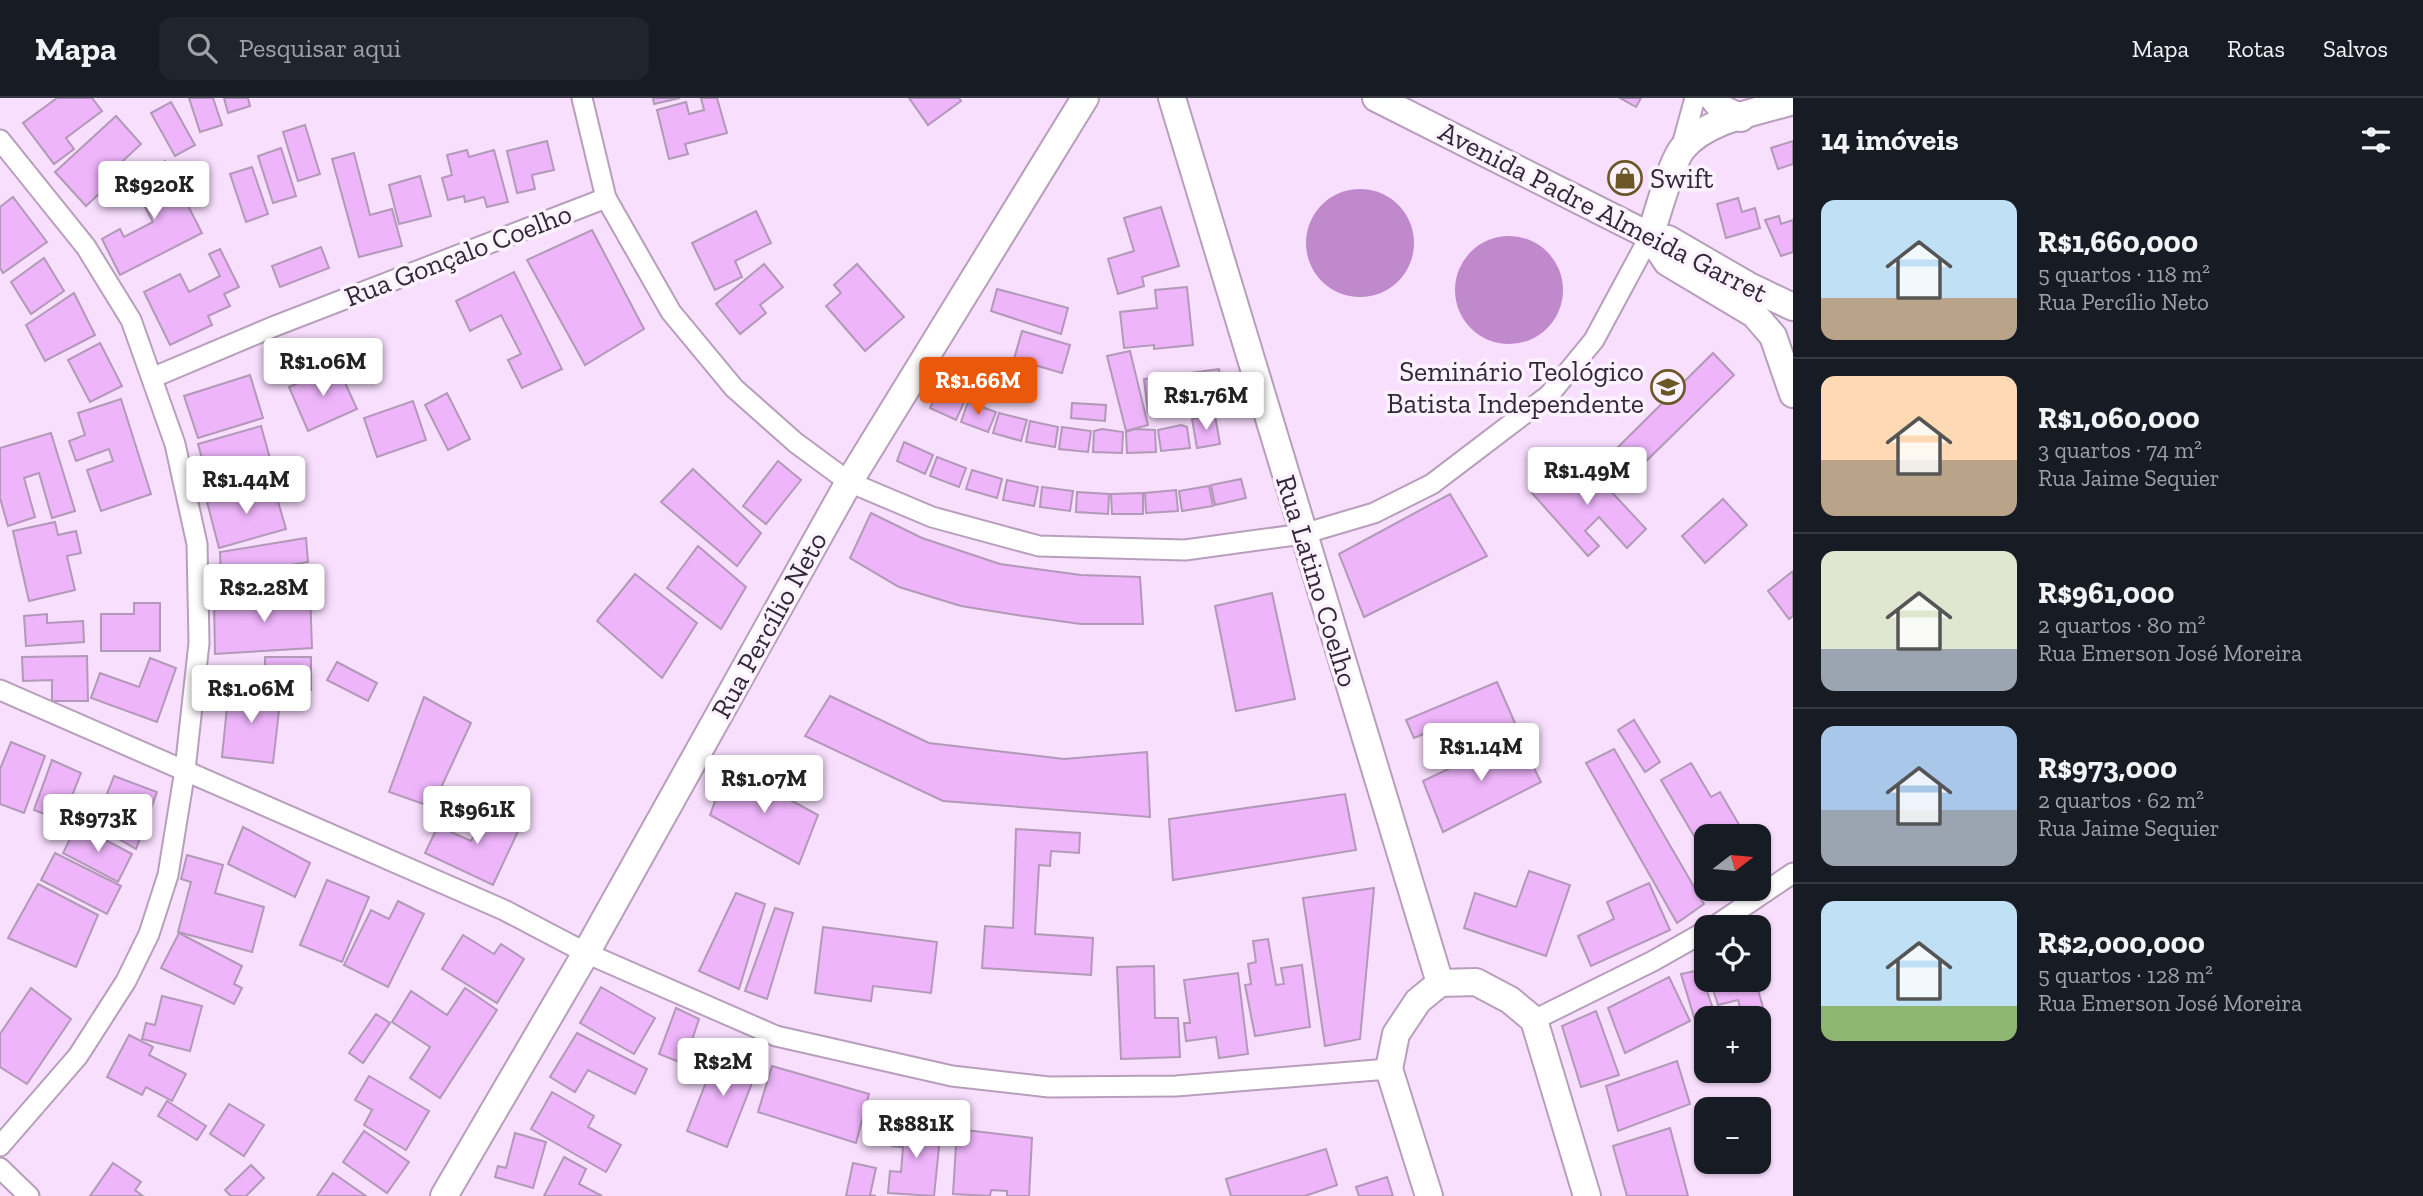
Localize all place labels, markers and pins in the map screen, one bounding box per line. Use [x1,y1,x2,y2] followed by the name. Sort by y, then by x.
[1606,159,1644,197] shop icon: Swift
[97,162,211,221] pin: R$920K
[1650,162,1714,195] place label: Swift
[258,338,388,398] pin: R$1.06M
[1386,355,1644,420] place label: Seminário Teológico Batista Independente
[913,358,1043,417] pin: R$1.66M
[1649,368,1687,406] school or university icon: Seminário Teológico Batista Independente
[1141,372,1271,432] pin: R$1.76M
[1522,448,1652,507] pin: R$1.49M
[181,456,311,516] pin: R$1.44M
[199,564,329,624] pin: R$2.28M
[186,666,316,725] pin: R$1.06M
[1416,724,1546,783] pin: R$1.14M
[699,756,829,815] pin: R$1.07M
[420,786,534,846] pin: R$961K
[41,794,155,854] pin: R$973K
[682,1038,764,1098] pin: R$2M
[859,1100,973,1160] pin: R$881K

